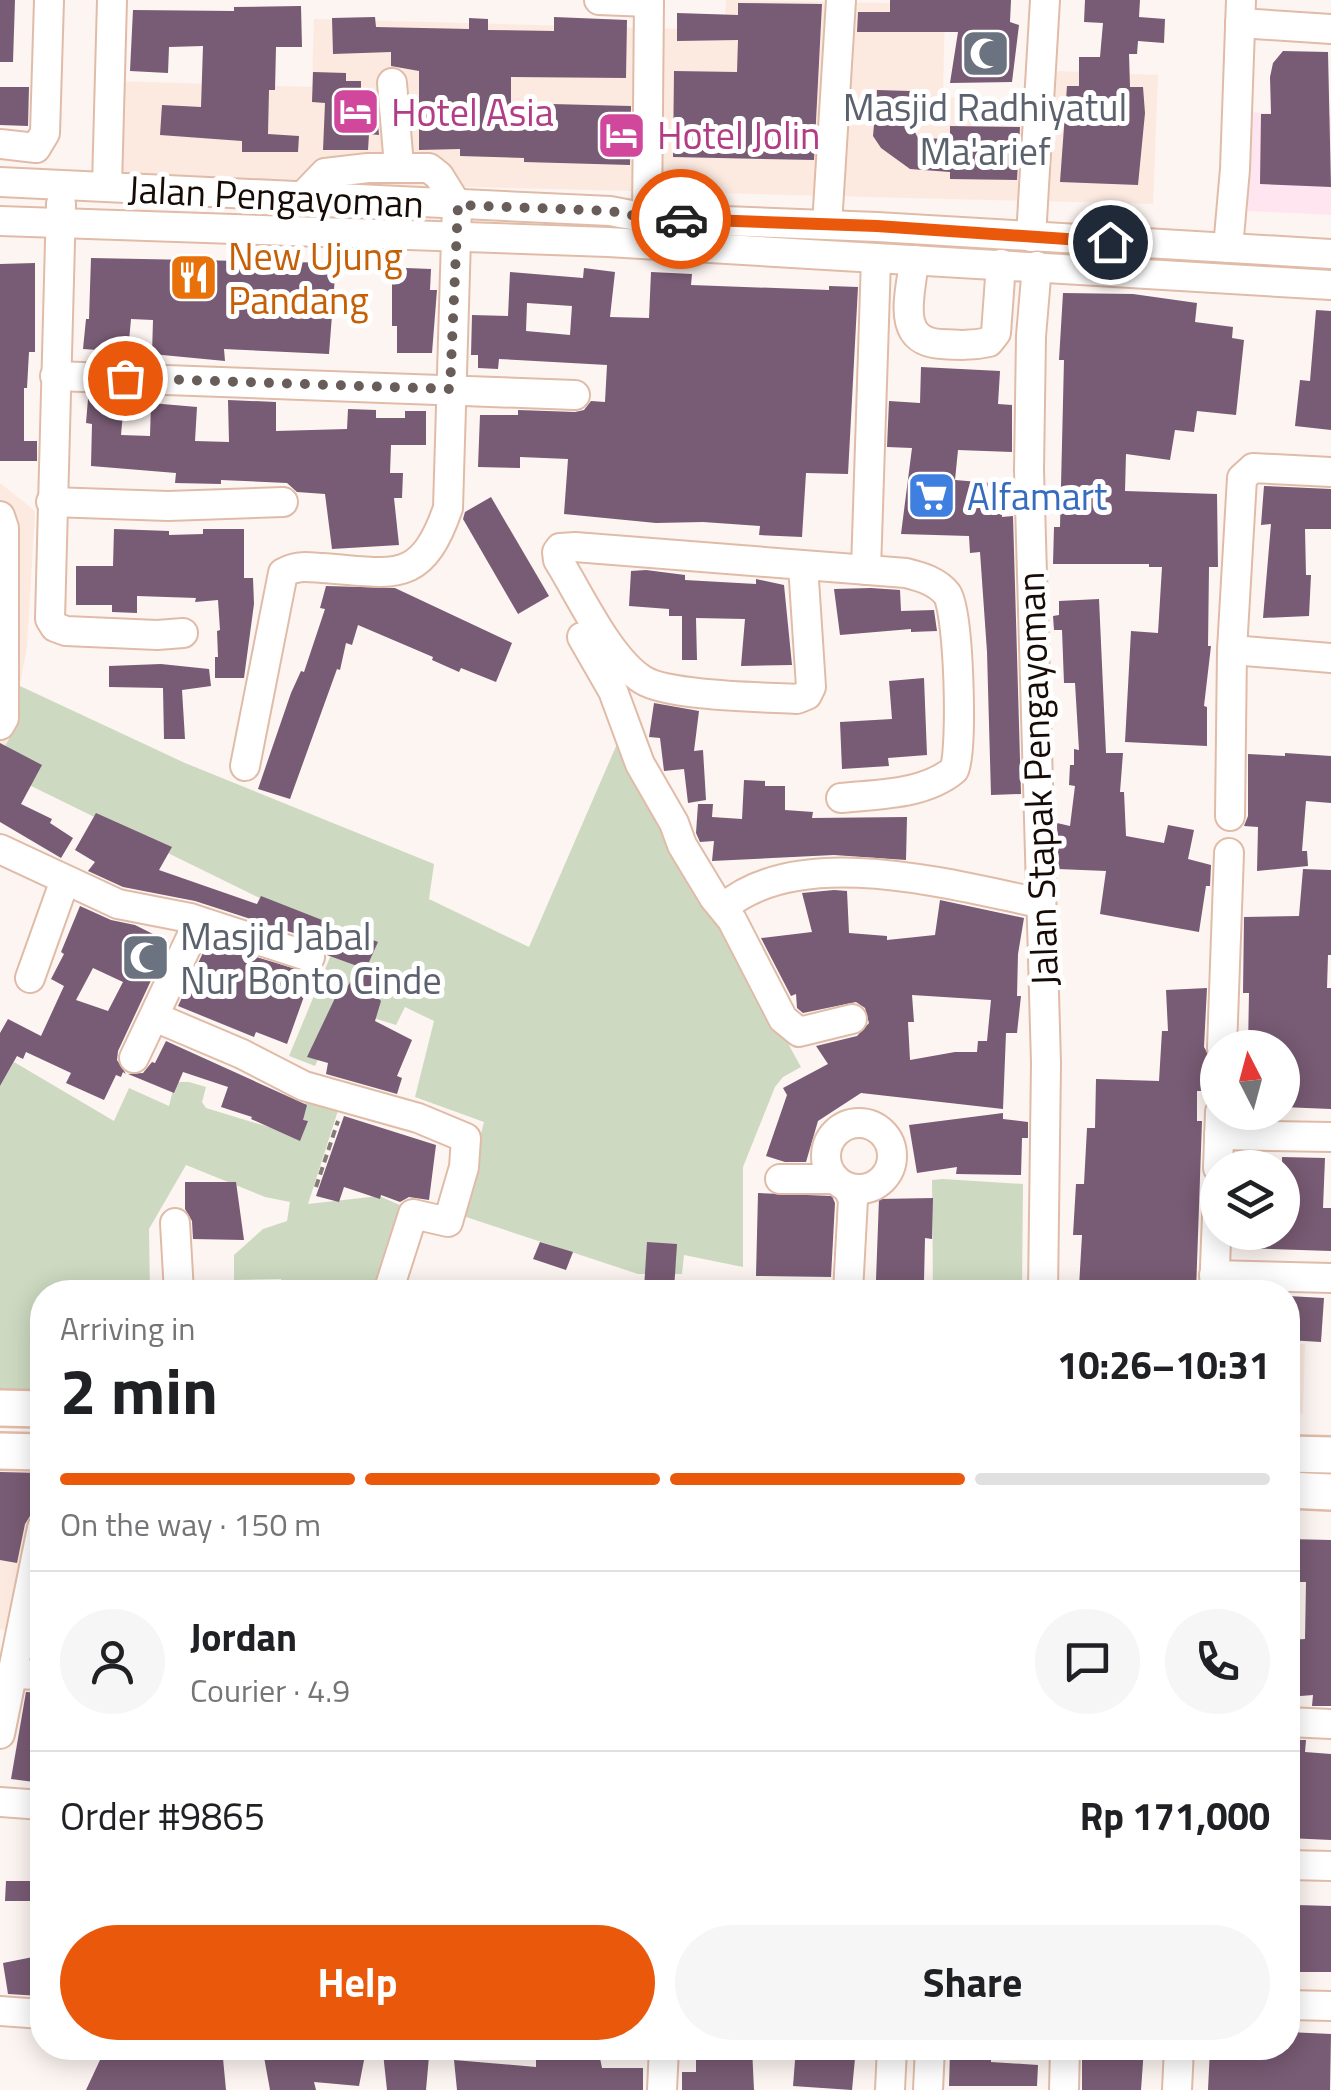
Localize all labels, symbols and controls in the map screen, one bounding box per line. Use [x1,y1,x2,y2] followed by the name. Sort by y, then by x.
[959,27,1011,79] mosque icon: Masjid Radhiyatul Ma'arief
[843,78,1127,180] place label: Masjid Radhiyatul Ma'arief
[391,83,554,141] place label: Hotel Asia
[330,86,382,138] hotel icon: Hotel Asia
[657,106,820,164] place label: Hotel Jolin
[596,109,648,161] hotel icon: Hotel Jolin
[127,159,425,233] street label: Jalan Pengayoman
[631,169,731,269] courier
[654,192,709,247] icon: car
[1068,200,1153,285] pin
[1083,215,1138,270] icon: home
[228,227,403,329] place label: New Ujung Pandang
[167,252,219,304] restaurant icon: New Ujung Pandang
[83,336,168,421] pin
[98,351,153,406] icon: bag
[967,467,1107,525] place label: Alfamart
[906,470,958,522] supermarket icon: Alfamart
[1001,571,1073,987] street label: Jalan Stapak Pengayoman
[180,907,442,1009] place label: Masjid Jabal Nur Bonto Cinde
[119,932,171,984] mosque icon: Masjid Jabal Nur Bonto Cinde
[1200,1030,1300,1130] north arrow
[1200,1030,1300,1250] map controls
[1200,1150,1300,1250] button: layers
[60,1304,196,1352] text: Arriving in
[1057,1336,1270,1394] text: 10:26–10:31
[60,1340,218,1439] text: 2 min
[60,1500,321,1548] text: On the way · 150 m
[190,1608,297,1666] text: Jordan
[60,1609,165,1714] button: person
[1035,1609,1140,1714] button: chat
[1165,1609,1270,1714] button: phone
[190,1666,350,1714] text: Courier · 4.9
[60,1787,265,1845] text: Order #9865
[1080,1787,1270,1845] text: Rp 171,000
[60,1925,655,2040] button: Help
[675,1925,1270,2040] button: Share

